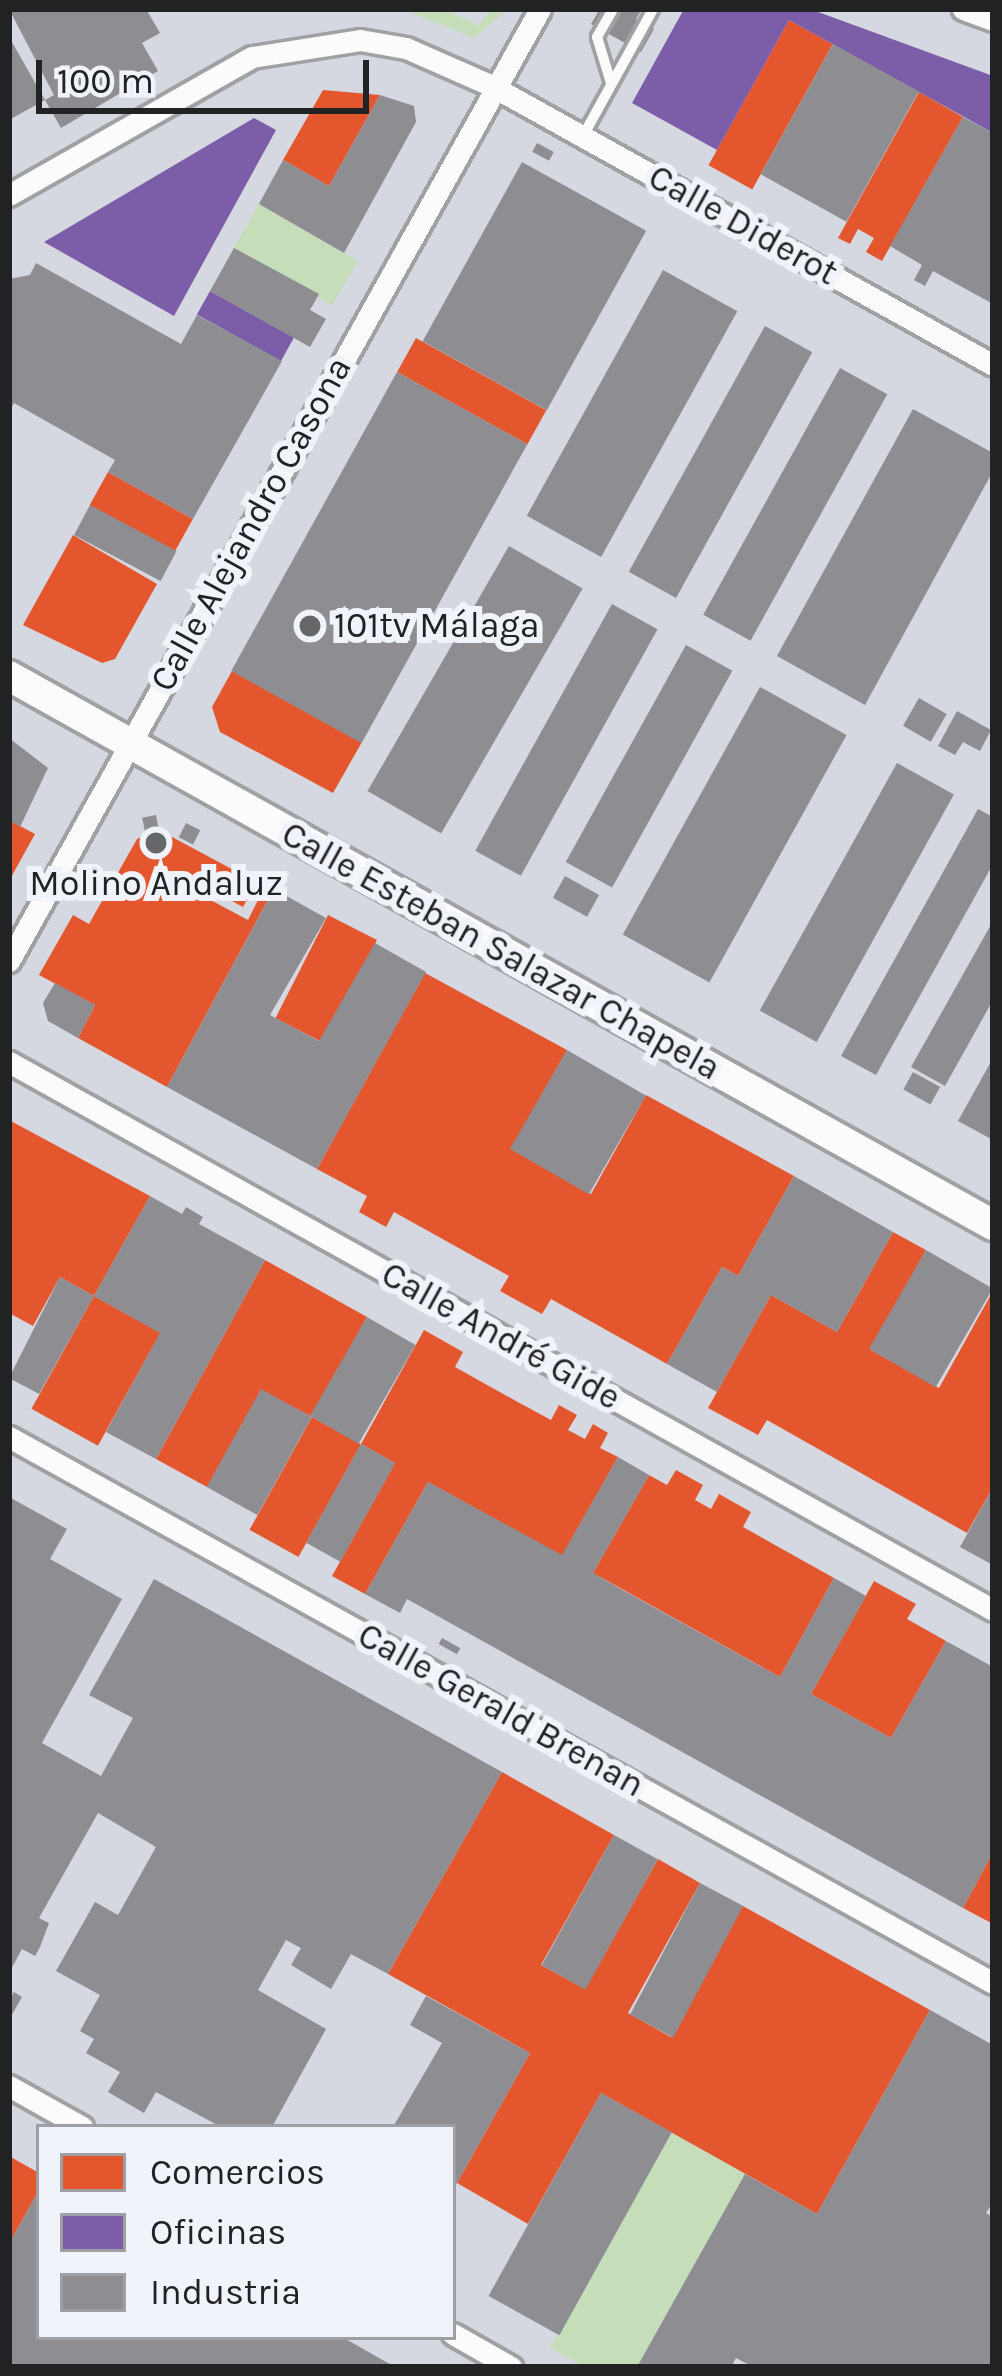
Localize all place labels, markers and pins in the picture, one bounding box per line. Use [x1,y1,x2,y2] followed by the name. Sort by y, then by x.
[334,604,540,648] place label: 101tv Málaga
[297,613,323,639] marker: 101tv Málaga
[143,830,169,856] marker: Molino Andaluz
[29,862,283,906] place label: Molino Andaluz

